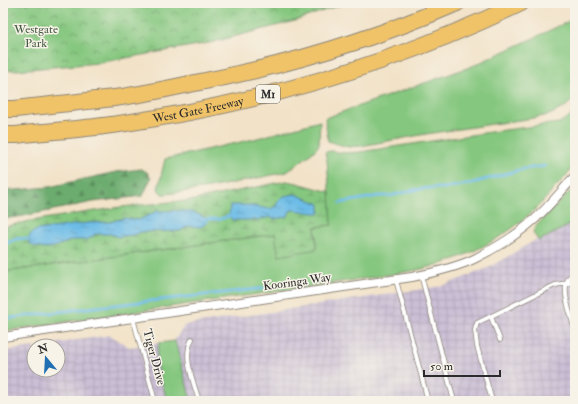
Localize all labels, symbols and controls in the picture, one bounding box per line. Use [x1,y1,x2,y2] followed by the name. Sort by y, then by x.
[13,22,58,51] park label: Westgate Park
[256,85,280,103] road number: M1
[151,93,246,126] street label: West Gate Freeway
[262,270,333,294] street label: Kooringa Way
[139,327,169,387] street label: Tiger Drive
[26,338,66,378] north arrow
[35,341,51,357] text: N
[424,352,500,378] scale bar
[430,359,454,374] text: 50 m

